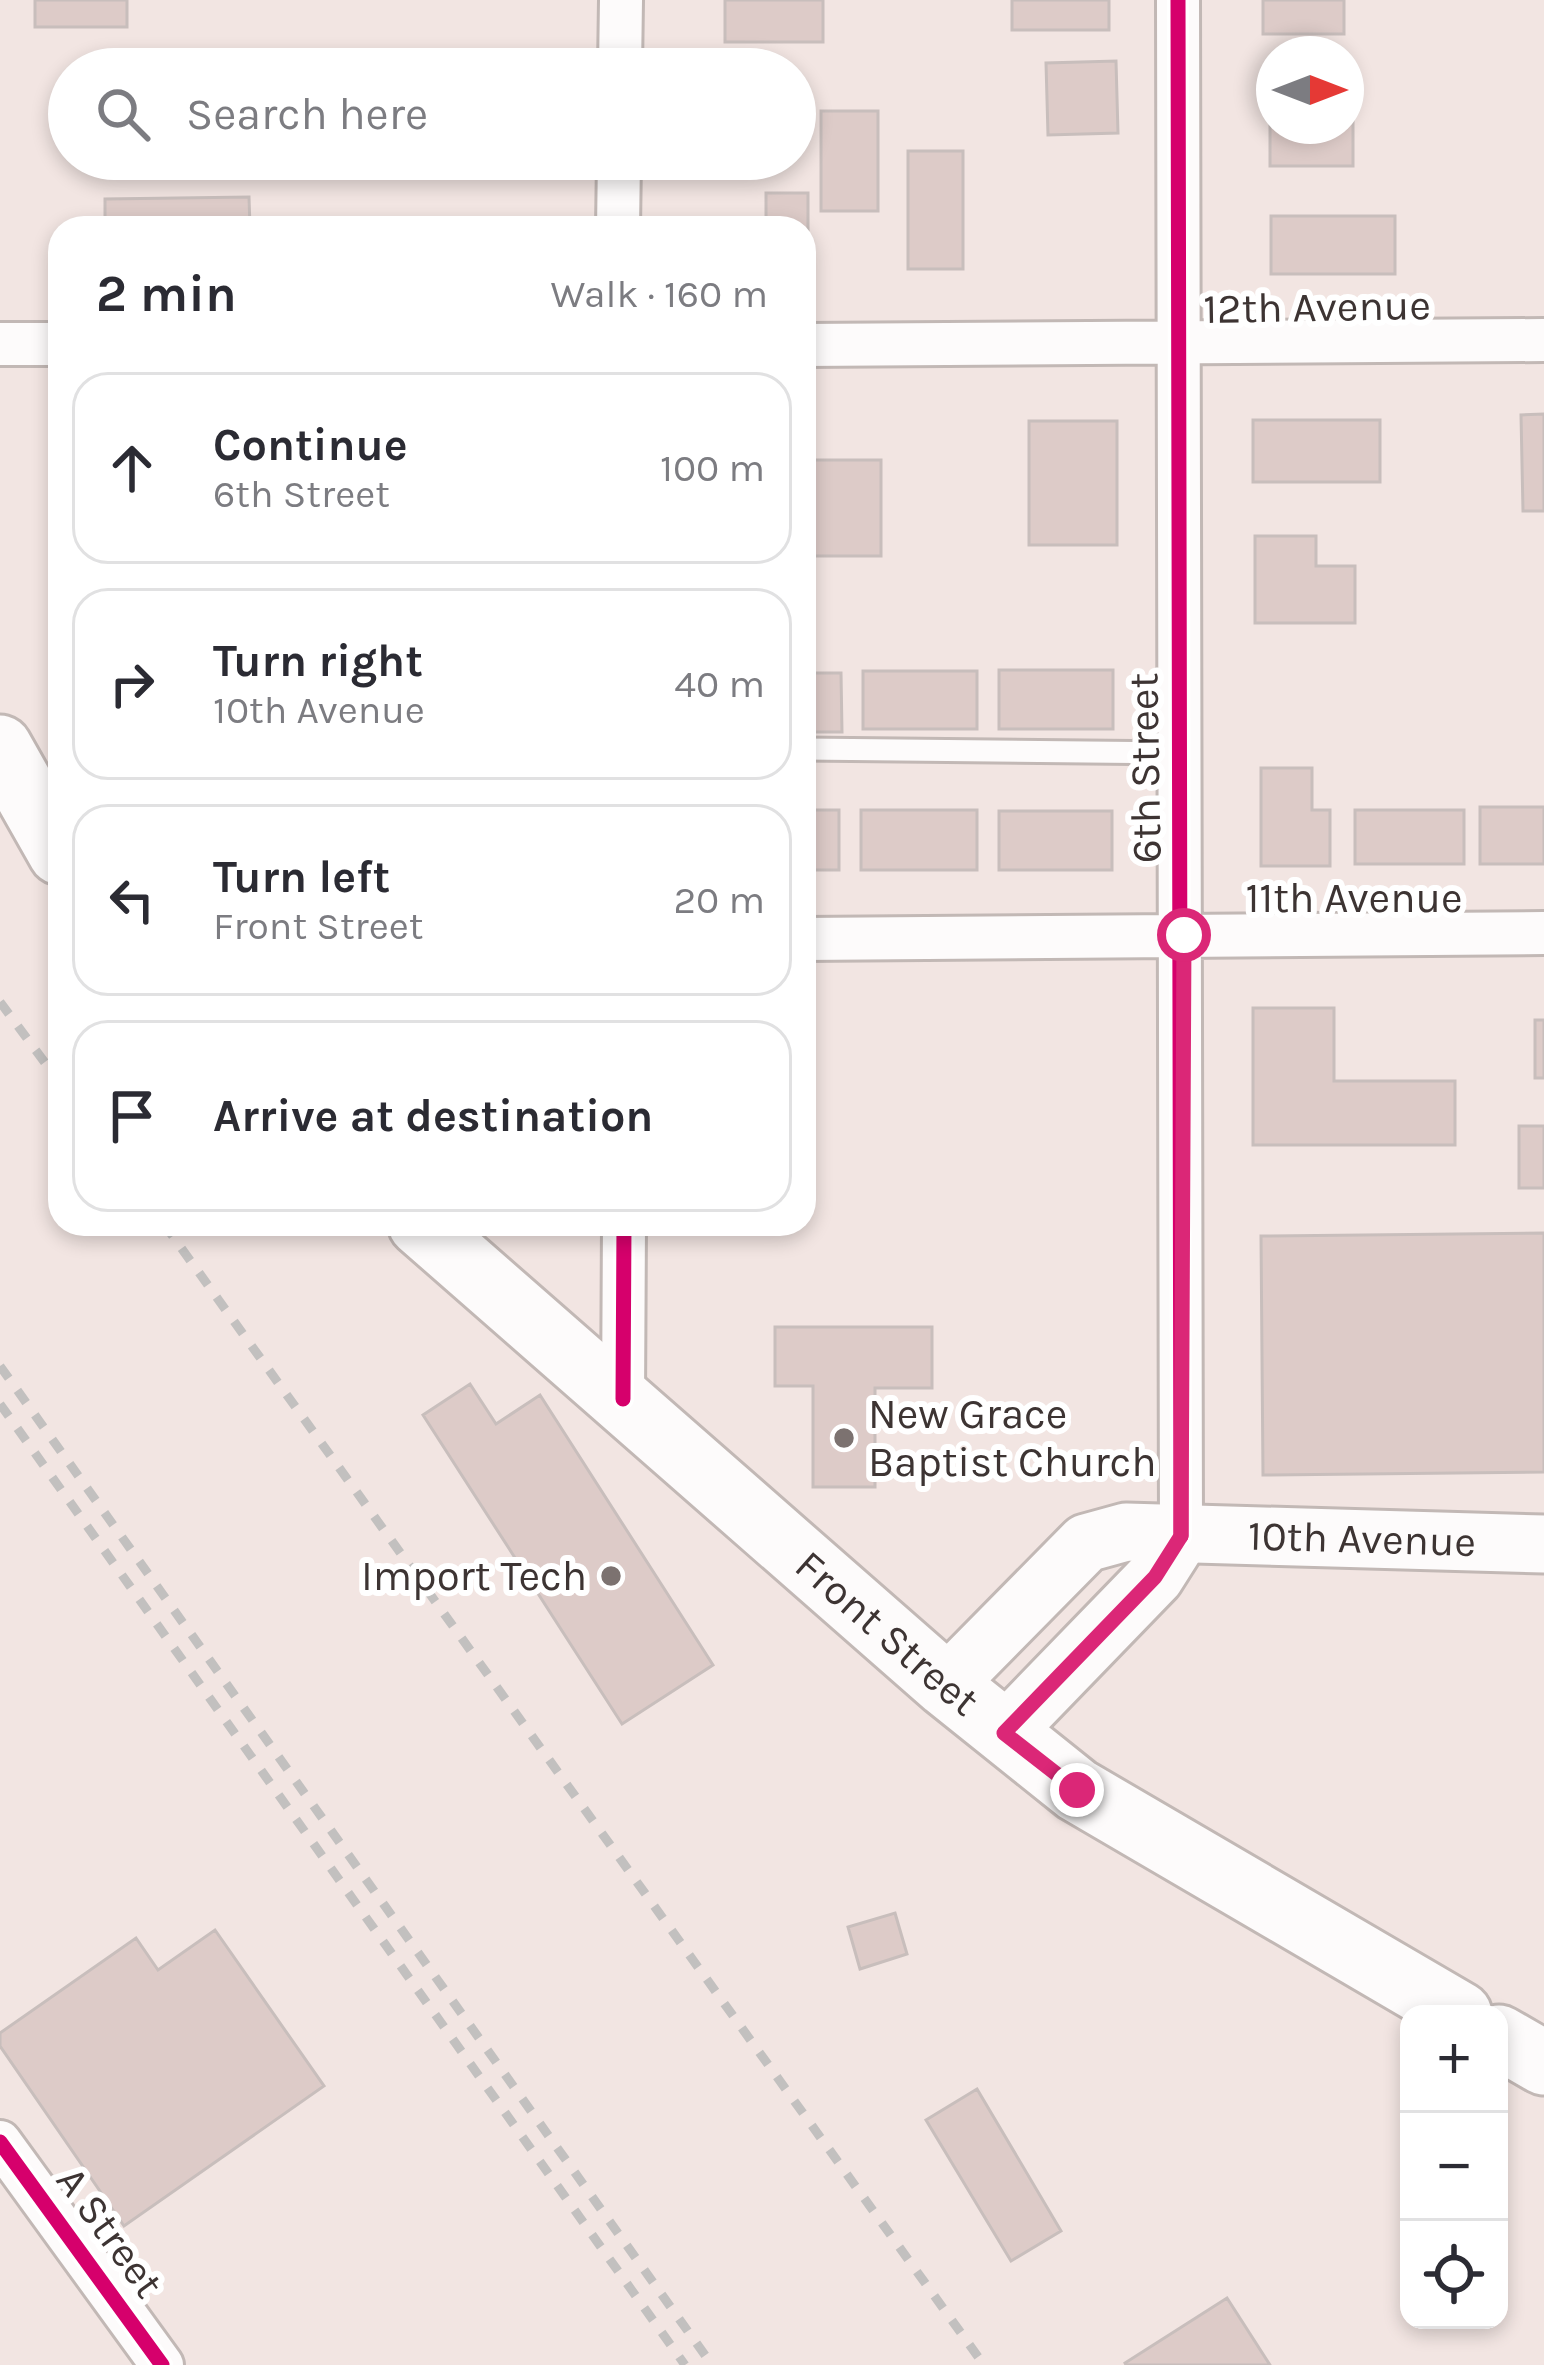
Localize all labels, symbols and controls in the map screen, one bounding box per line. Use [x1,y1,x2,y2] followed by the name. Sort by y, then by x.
[1256,36,1364,144] north arrow
[48,48,816,180] search box
[90,81,156,147] icon: search
[186,88,428,140] text: Search here
[96,264,237,324] text: 2 min
[550,271,768,317] text: Walk · 160 m
[1203,280,1431,334] street label: 12th Avenue
[213,419,408,471] text: Continue
[99,435,165,501] icon: ahead
[660,445,765,491] text: 100 m
[213,471,390,517] text: 6th Street
[213,635,423,687] text: Turn right
[99,651,165,717] icon: right
[674,661,765,707] text: 40 m
[1118,672,1172,864] street label: 6th Street
[213,687,425,733] text: 10th Avenue
[213,851,390,903] text: Turn left
[99,867,165,933] icon: left
[1245,873,1463,923] street label: 11th Avenue
[674,877,765,923] text: 20 m
[213,903,423,949] text: Front Street
[1157,908,1211,962] route start
[99,1083,165,1149] icon: arrive
[213,1090,653,1142] text: Arrive at destination
[868,1389,1157,1487] place label: New Grace Baptist Church
[831,1425,857,1451] marker: New Grace Baptist Church
[1247,1511,1477,1567] street label: 10th Avenue
[785,1540,989,1726] street label: Front Street
[361,1551,587,1601] place label: Import Tech
[598,1563,624,1589] marker: Import Tech
[1050,1763,1104,1817] route end
[1400,2005,1508,2329] map controls
[1400,2005,1508,2113] button: +
[1400,2113,1508,2221] button: −
[46,2157,174,2307] street label: A Street
[1400,2221,1508,2329] button: locate

